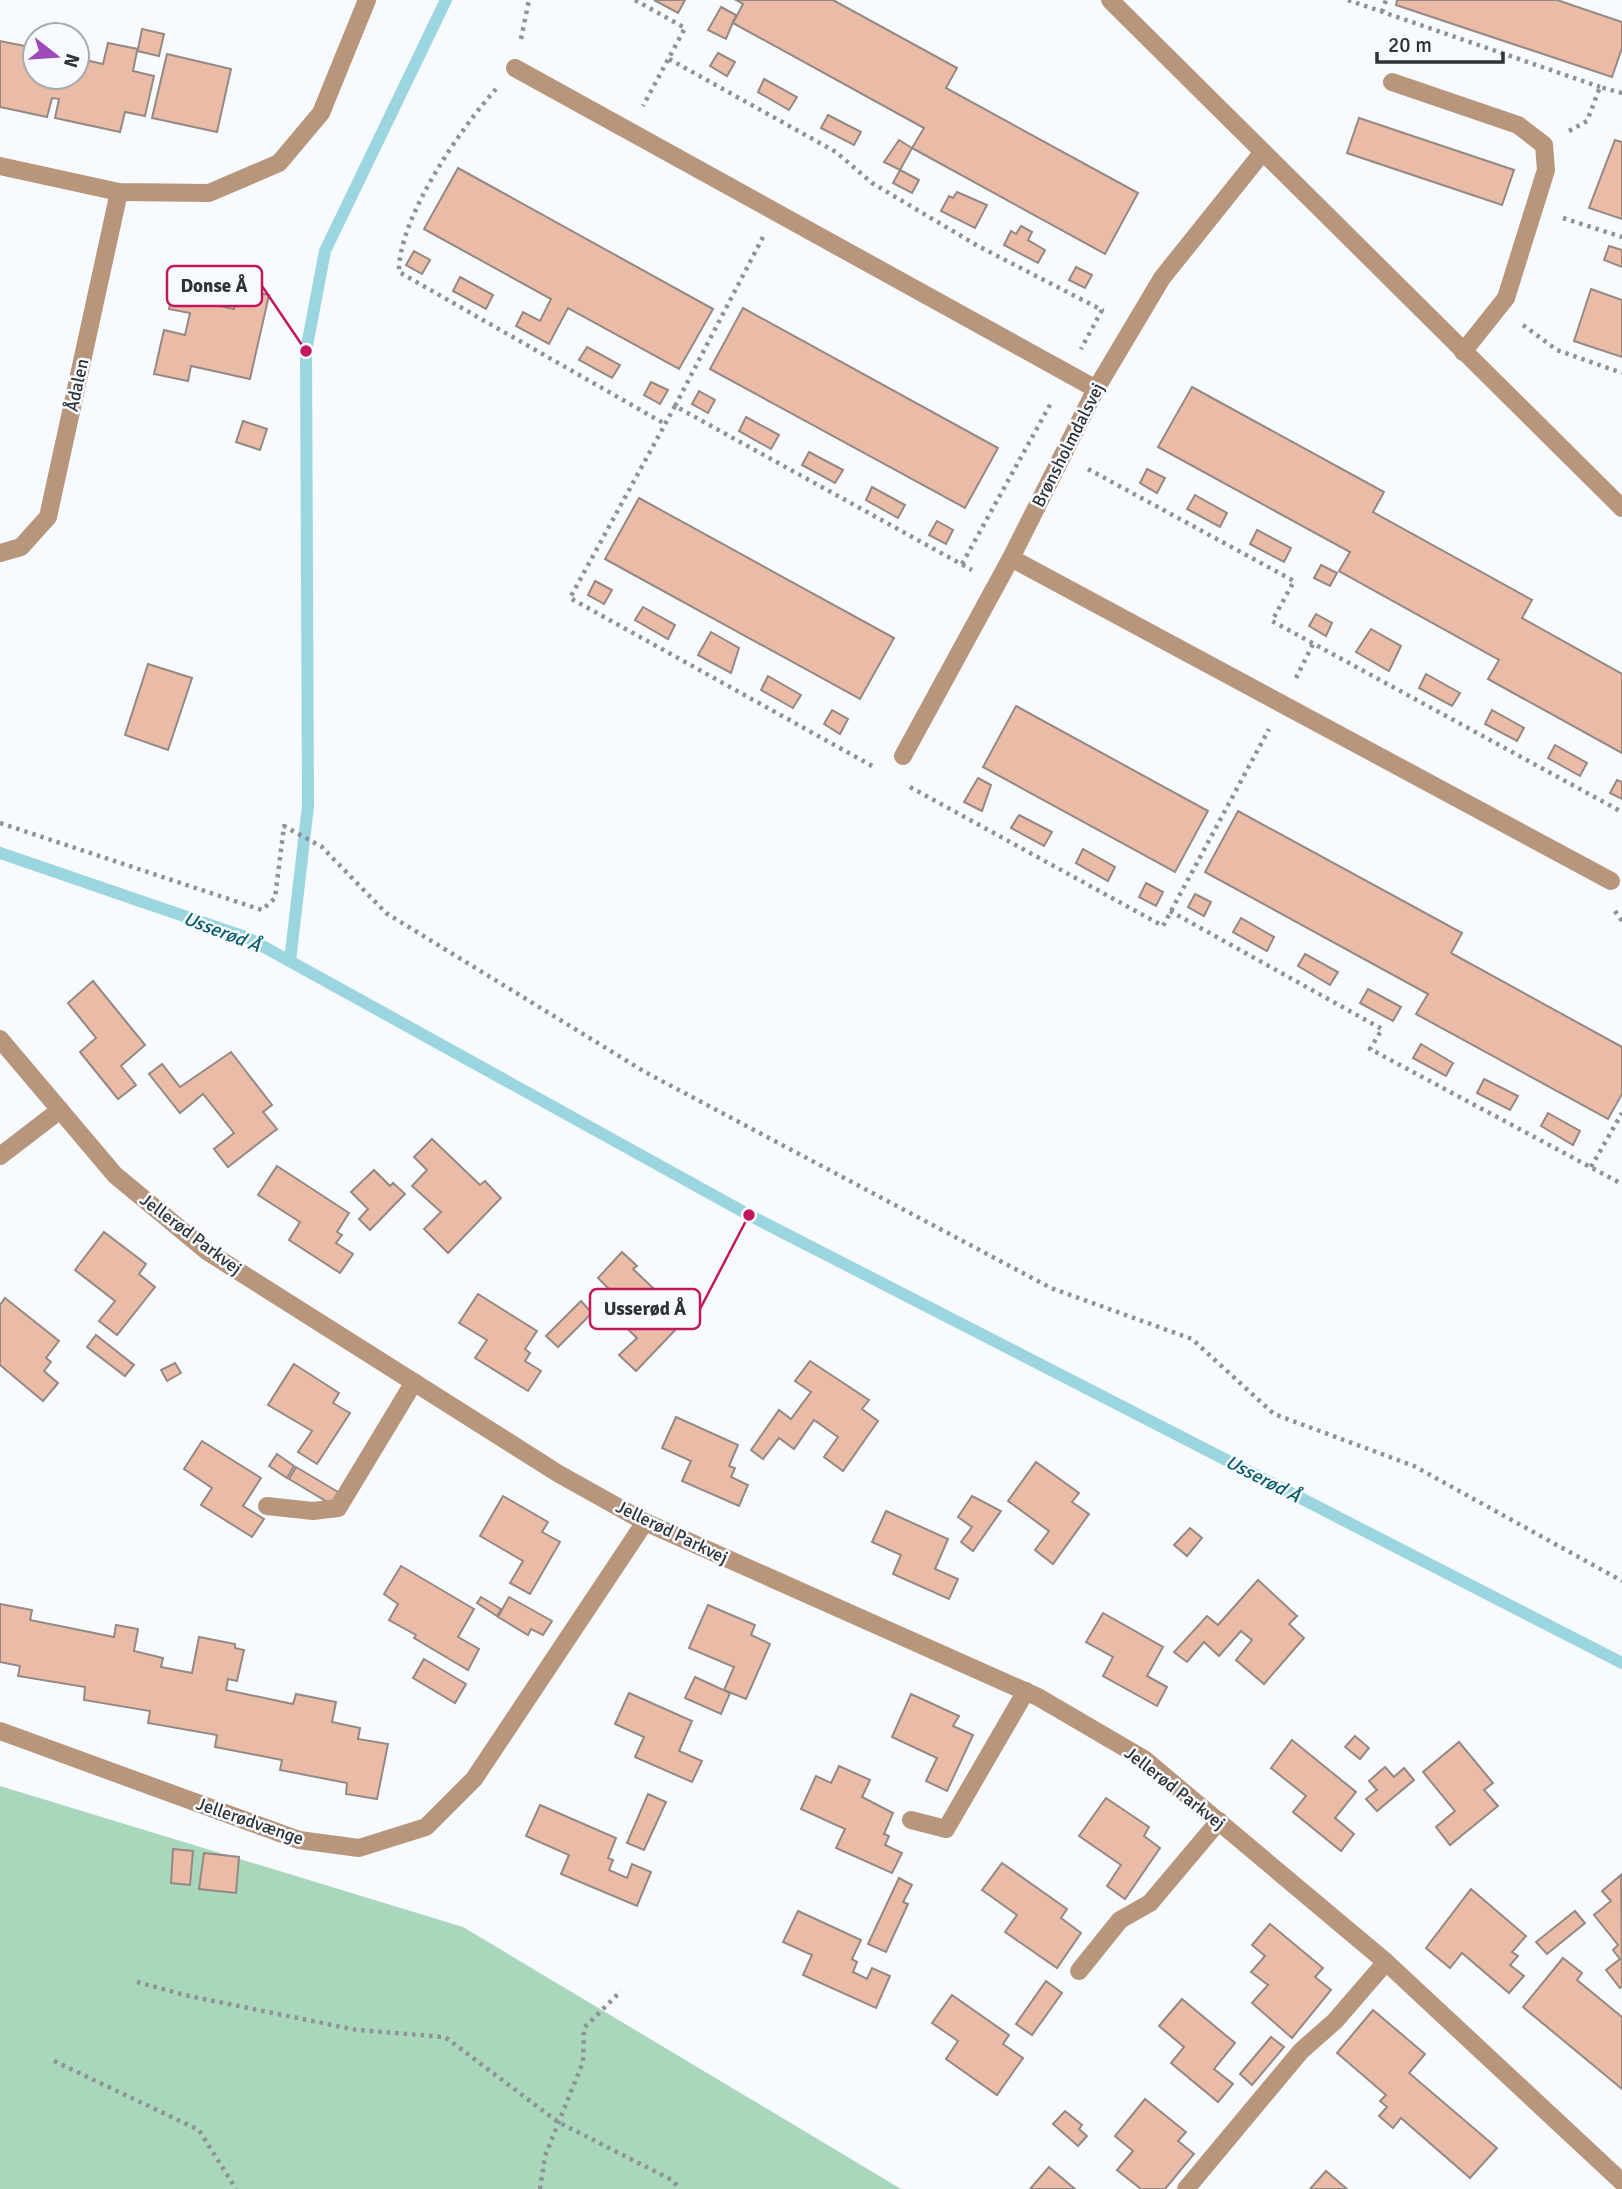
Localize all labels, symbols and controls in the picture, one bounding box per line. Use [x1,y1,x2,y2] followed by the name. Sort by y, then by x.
[21,21,91,91] north arrow
[1377,21,1503,65] scale bar
[1388,32,1432,58] text: 20 m
[58,51,85,71] text: N
[167,266,262,306] callout: Donse Å
[180,274,248,298] text: Donse Å
[61,357,93,413] street label: Ådalen
[1027,379,1109,511] street label: Brønsholmdalsvej
[180,906,265,958] water label: Usserød Å
[136,1188,246,1280] street label: Jellerød Parkvej
[590,1289,700,1329] callout: Usserød Å
[604,1297,686,1321] text: Usserød Å
[1222,1450,1306,1509] water label: Usserød Å
[612,1495,732,1569] street label: Jellerød Parkvej
[1120,1742,1230,1834] street label: Jellerød Parkvej
[193,1792,307,1850] street label: Jellerødvænge

